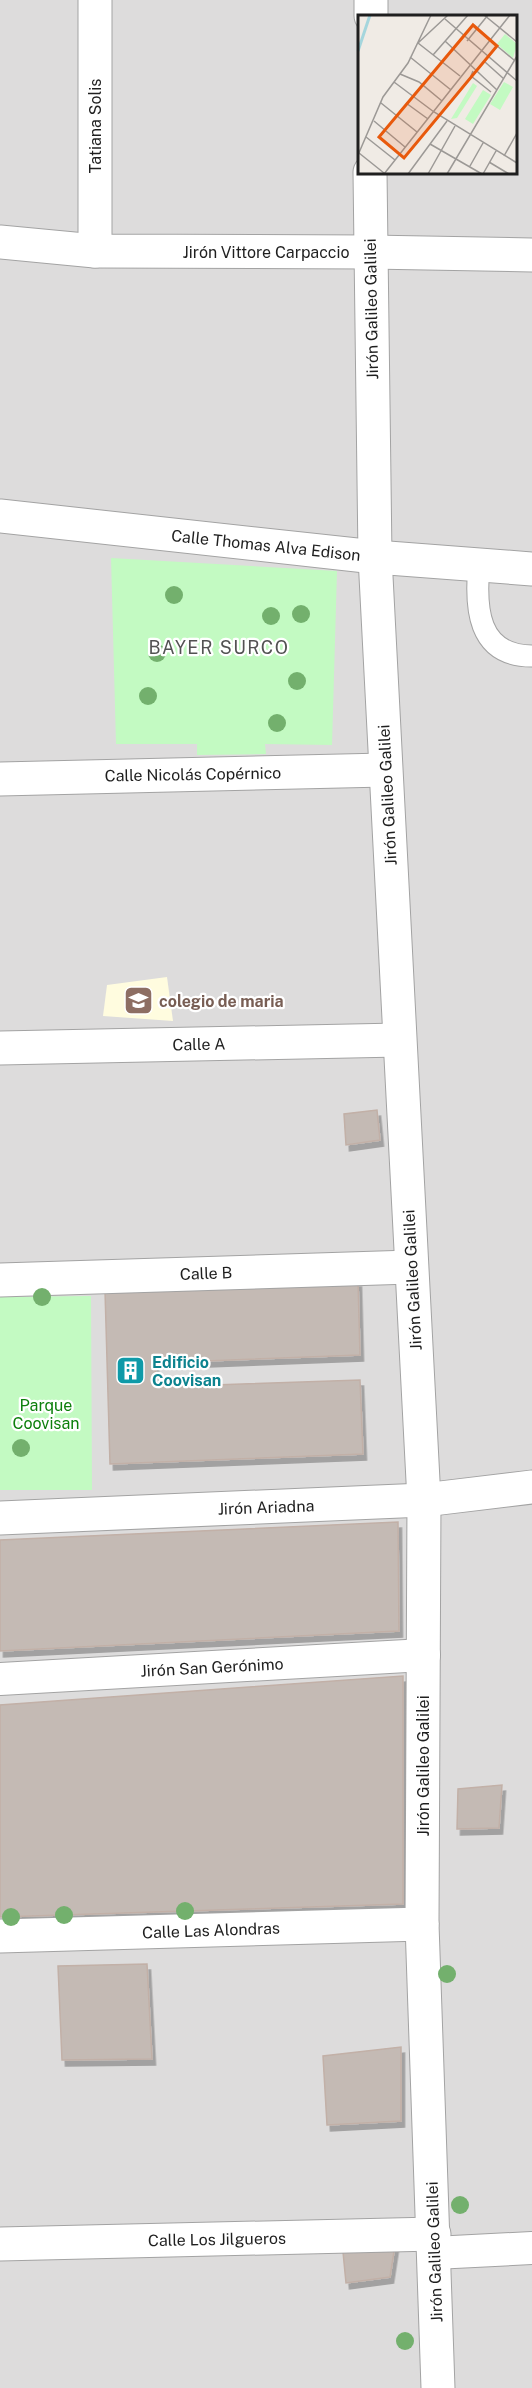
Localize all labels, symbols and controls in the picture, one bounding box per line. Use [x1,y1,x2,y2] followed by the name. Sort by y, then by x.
[358,15,517,174] inset map
[86,79,105,173] street label: Tatiana Solis
[361,238,382,380] street label: Jirón Galileo Galilei
[183,243,349,262] street label: Jirón Vittore Carpaccio
[170,526,362,565] street label: Calle Thomas Alva Edison
[149,637,289,658] district label: BAYER SURCO
[374,724,401,866] street label: Jirón Galileo Galilei
[105,763,281,786] street label: Calle Nicolás Copérnico
[122,985,154,1017] school or university icon: colegio de maria
[159,992,284,1011] place label: colegio de maria
[172,1035,226,1054] street label: Calle A
[399,1209,426,1351] street label: Jirón Galileo Galilei
[180,1263,233,1284] street label: Calle B
[152,1353,221,1390] place label: Edificio Coovisan
[115,1355,147,1387] building icon: Edificio Coovisan
[12,1396,80,1433] park label: Parque Coovisan
[217,1496,315,1519] street label: Jirón Ariadna
[140,1654,284,1681] street label: Jirón San Gerónimo
[414,1695,433,1837] street label: Jirón Galileo Galilei
[142,1919,280,1942] street label: Calle Las Alondras
[423,2181,446,2323] street label: Jirón Galileo Galilei
[148,2229,286,2250] street label: Calle Los Jilgueros

